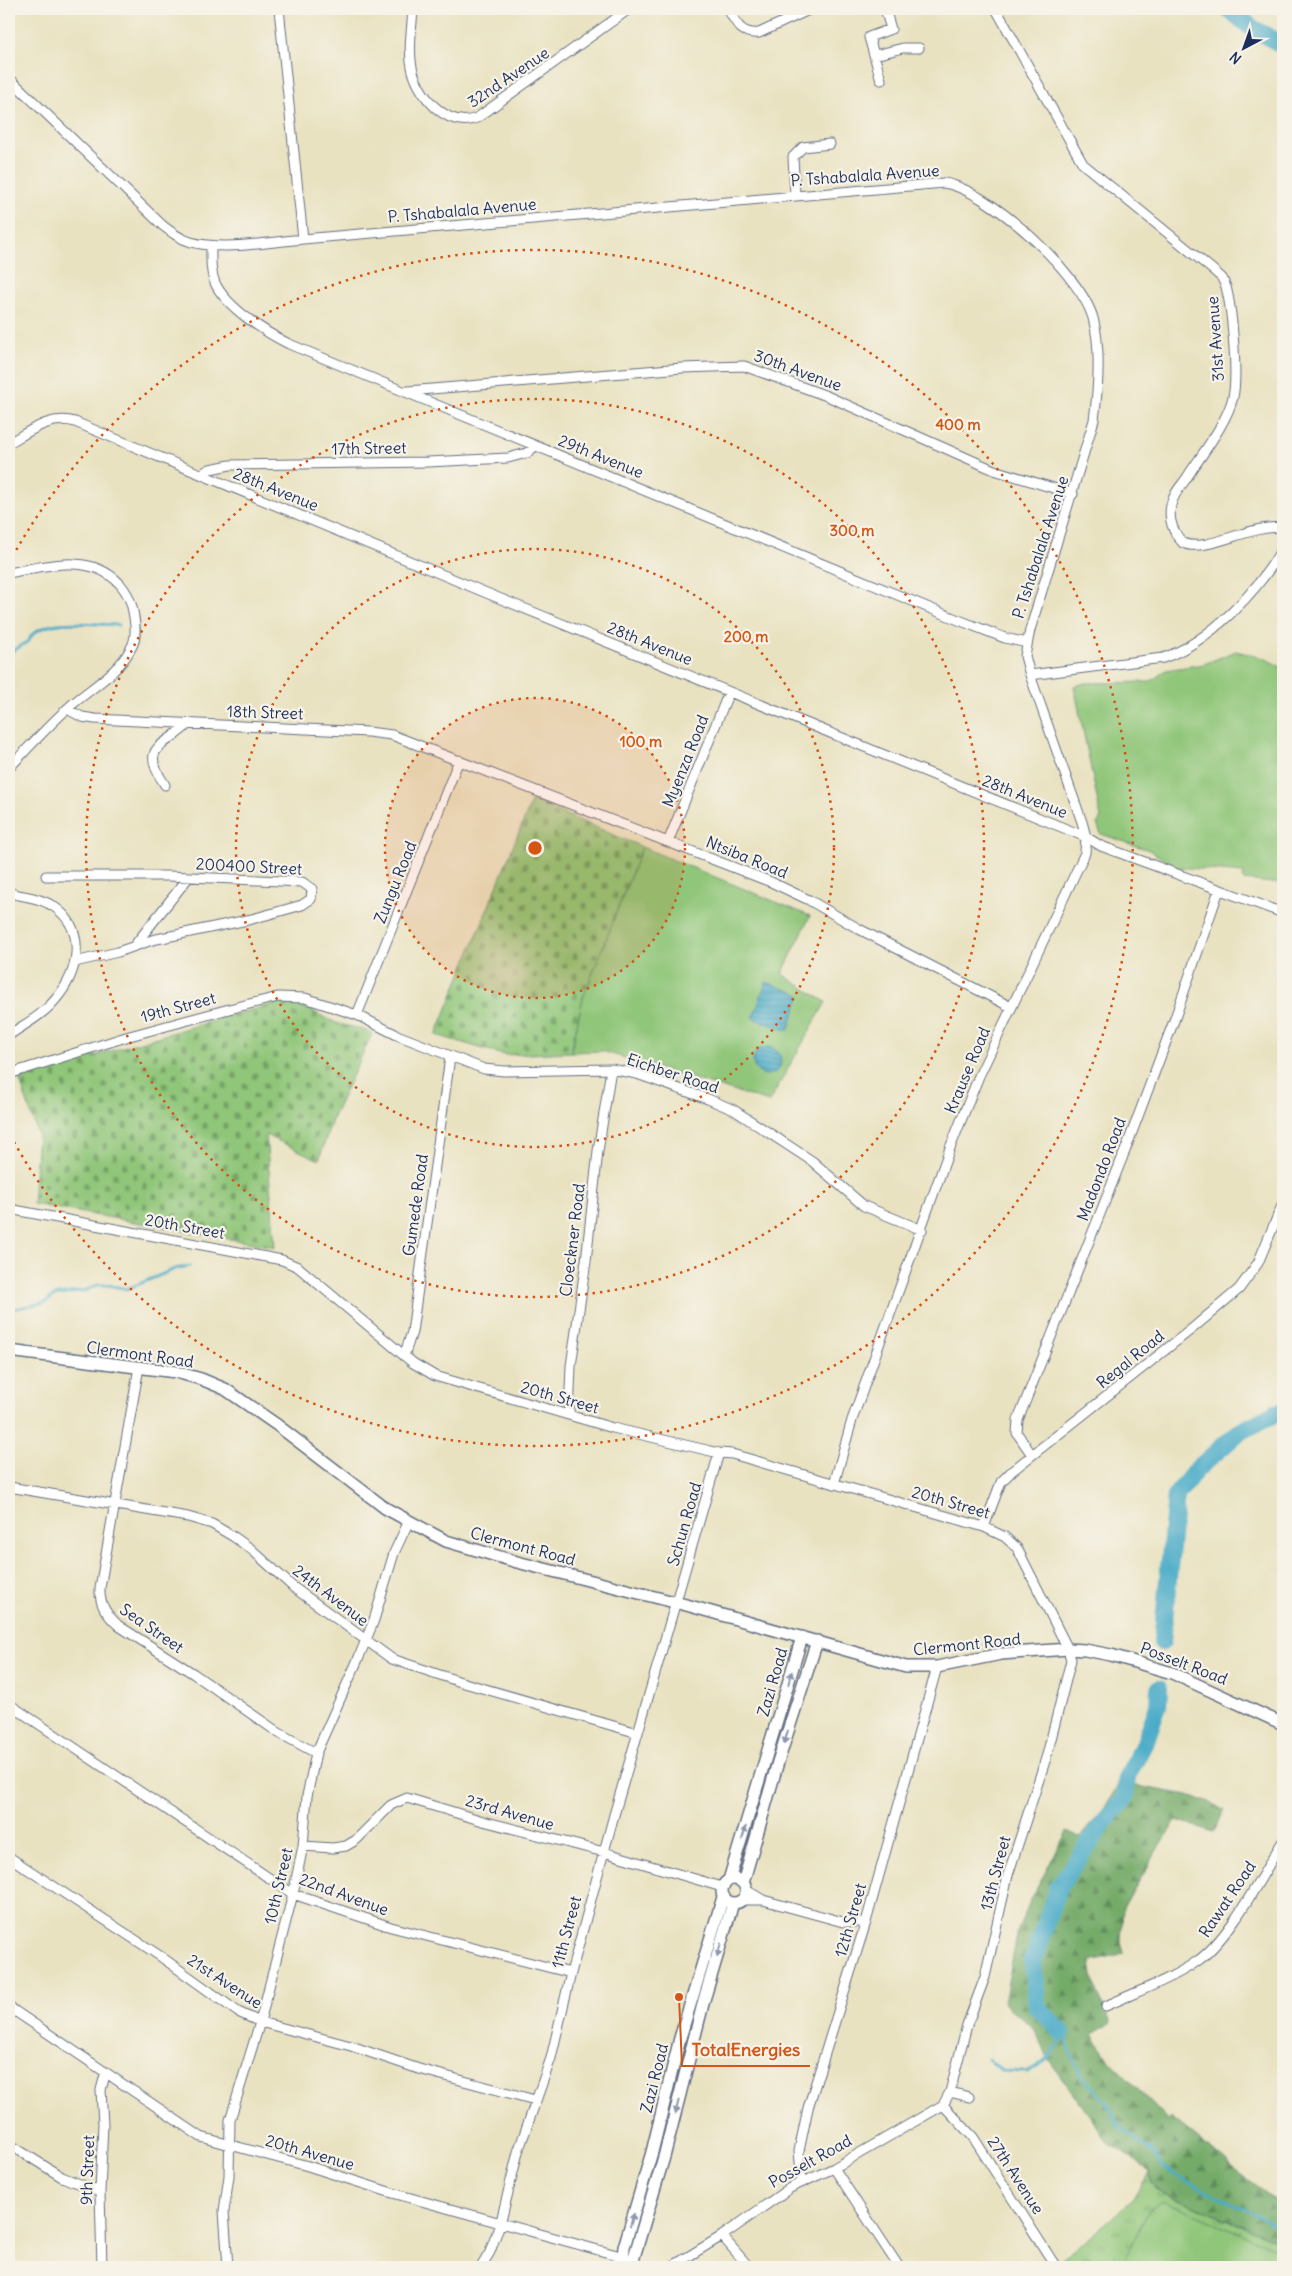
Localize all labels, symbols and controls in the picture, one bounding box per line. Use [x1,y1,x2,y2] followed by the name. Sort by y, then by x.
[1220,22,1270,72] north arrow
[463,42,553,112] street label: 32nd Avenue
[1226,48,1245,68] text: N
[790,160,940,190] street label: P. Tshabalala Avenue
[387,194,537,226] street label: P. Tshabalala Avenue
[1202,296,1228,382] street label: 31st Avenue
[752,345,844,395] street label: 30th Avenue
[935,415,981,434] text: 400 m
[556,430,646,482] street label: 29th Avenue
[331,437,407,459] street label: 17th Street
[231,463,321,515] street label: 28th Avenue
[1007,473,1073,621] street label: P. Tshabalala Avenue
[830,521,875,540] text: 300 m
[605,617,695,669] street label: 28th Avenue
[724,627,768,646] text: 200 m
[226,701,304,723] street label: 18th Street
[657,712,713,810] street label: Myenza Road
[620,732,662,751] text: 100 m
[980,770,1070,822] street label: 28th Avenue
[703,832,791,882] street label: Ntsiba Road
[369,838,421,926] street label: Zungu Road
[526,839,544,857] centre of rings
[195,853,303,879] street label: 200400 Street
[138,987,218,1027] street label: 19th Street
[940,1024,994,1116] street label: Krause Road
[624,1049,722,1097] street label: Eichber Road
[1072,1114,1130,1224] street label: Madondo Road
[398,1153,432,1257] street label: Gumede Road
[555,1182,589,1298] street label: Cloeckner Road
[144,1209,227,1243] street label: 20th Street
[1092,1326,1168,1392] street label: Regal Road
[85,1337,195,1371] street label: Clermont Road
[519,1376,602,1418] street label: 20th Street
[663,1480,705,1568] street label: Schun Road
[910,1481,993,1523] street label: 20th Street
[468,1522,578,1570] street label: Clermont Road
[289,1560,373,1630] street label: 24th Avenue
[116,1599,188,1658] street label: Sea Street
[912,1628,1022,1660] street label: Clermont Road
[1138,1637,1230,1689] street label: Posselt Road
[753,1645,791,1719] street label: Zazi Road
[787,1670,795,1685] one-way arrow
[781,1730,789,1745] one-way arrow
[463,1790,557,1834] street label: 23rd Avenue
[741,1826,749,1841] one-way arrow
[975,1833,1015,1913] street label: 13th Street
[259,1845,297,1926] street label: 10th Street
[1194,1857,1260,1941] street label: Rawat Road
[297,1869,391,1919] street label: 22nd Avenue
[830,1880,870,1959] street label: 12th Street
[547,1893,585,1970] street label: 11th Street
[714,1943,722,1958] one-way arrow
[184,1949,266,2013] street label: 21st Avenue
[682,2033,810,2066] callout: TotalEnergies
[692,2038,800,2061] text: TotalEnergies
[636,2041,672,2115] street label: Zazi Road
[673,2099,681,2114] one-way arrow
[263,2130,357,2174] street label: 20th Avenue
[765,2130,855,2192] street label: Posselt Road
[983,2132,1049,2218] street label: 27th Avenue
[76,2134,98,2205] street label: 9th Street
[629,2212,637,2227] one-way arrow

